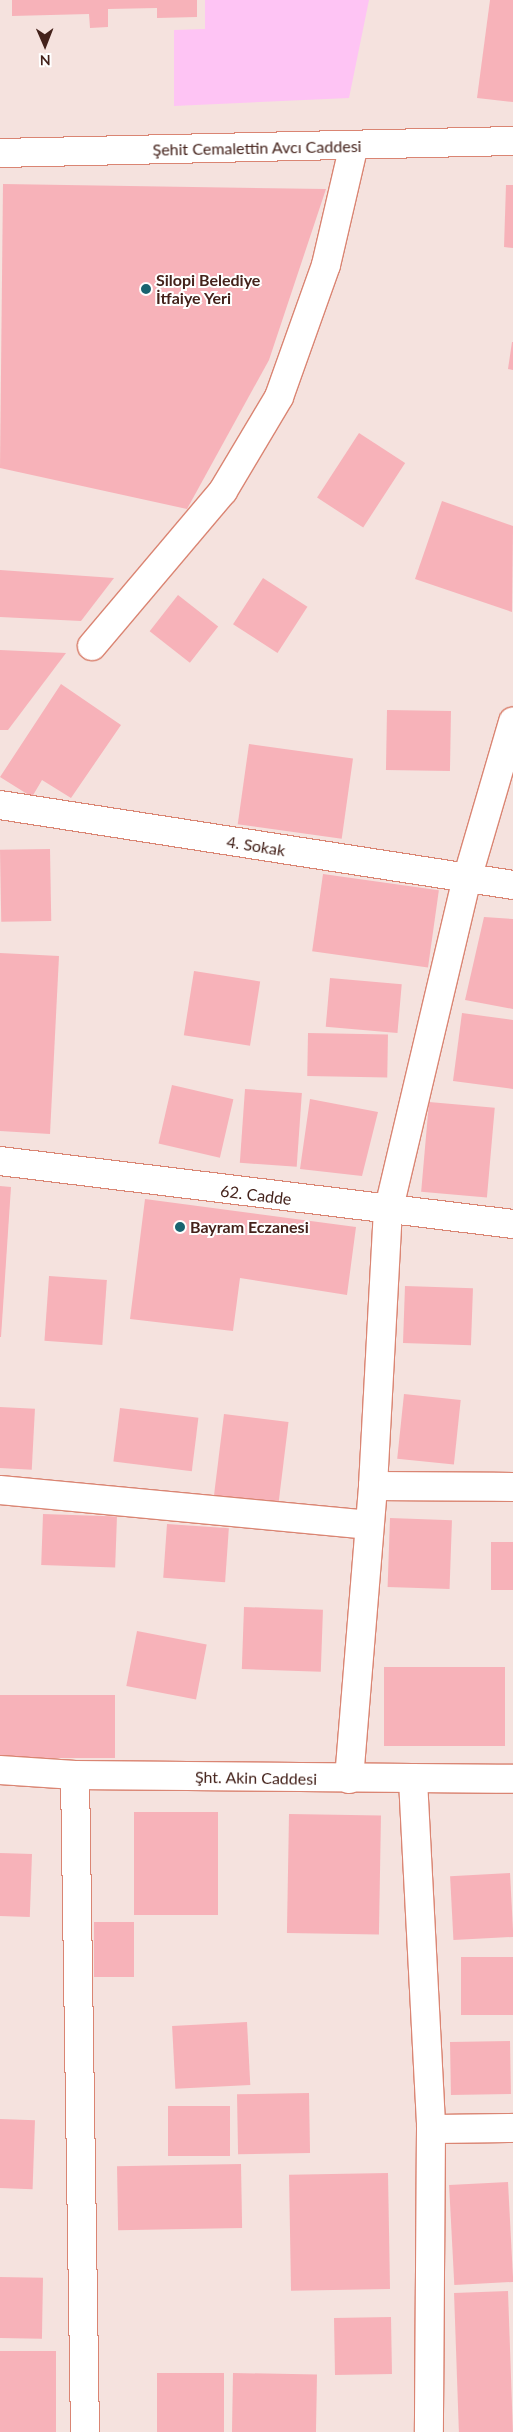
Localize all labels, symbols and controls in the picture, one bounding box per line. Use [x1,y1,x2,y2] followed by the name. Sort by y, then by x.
[20,20,70,70] north arrow
[40,52,51,69] text: N
[152,137,362,159] street label: Şehit Cemalettin Avcı Caddesi
[156,270,260,308] place label: Silopi Belediye İtfaiye Yeri
[140,283,152,295] marker: Silopi Belediye İtfaiye Yeri
[225,832,287,860] street label: 4. Sokak
[219,1181,293,1209] street label: 62. Cadde
[190,1217,309,1237] place label: Bayram Eczanesi
[174,1221,186,1233] marker: Bayram Eczanesi
[195,1767,317,1789] street label: Şht. Akin Caddesi

